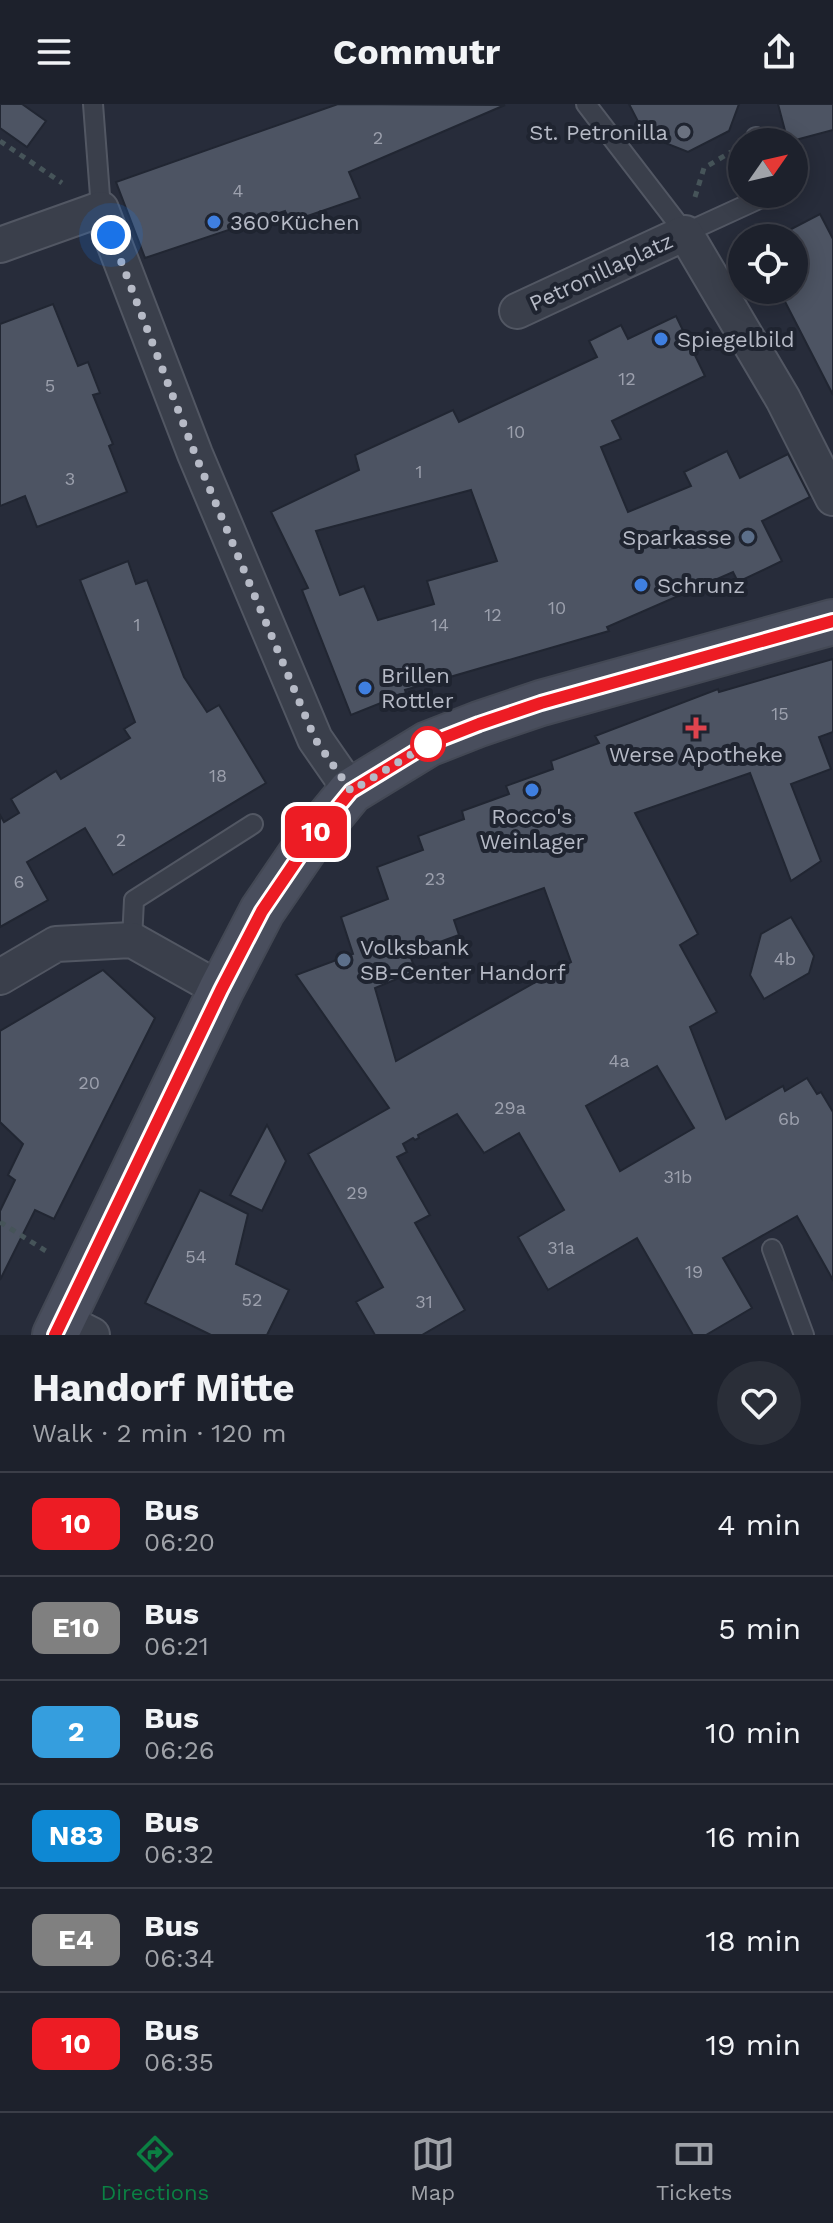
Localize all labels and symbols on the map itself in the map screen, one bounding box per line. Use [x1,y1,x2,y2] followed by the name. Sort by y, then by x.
[529,120,668,145] place label: St. Petronilla
[675,123,693,141] marker: St. Petronilla
[373,127,383,148] house number: 2
[728,128,808,208] north arrow
[233,180,244,201] house number: 4
[230,210,360,235] place label: 360°Küchen
[205,213,223,231] marker: 360°Küchen
[91,215,131,255] your location
[525,228,677,316] street label: Petronillaplatz
[677,327,795,352] place label: Spiegelbild
[652,330,670,348] marker: Spiegelbild
[618,368,636,389] house number: 12
[45,375,55,396] house number: 5
[507,421,525,442] house number: 10
[415,461,423,482] house number: 1
[65,468,75,489] house number: 3
[622,525,732,550] place label: Sparkasse
[739,528,757,546] marker: Sparkasse
[657,573,745,598] place label: Schrunz
[632,576,650,594] marker: Schrunz
[548,597,566,618] house number: 10
[484,604,502,625] house number: 12
[133,614,141,635] house number: 1
[431,614,449,635] house number: 14
[381,663,454,713] place label: Brillen Rottler
[356,679,374,697] marker: Brillen Rottler
[771,703,789,724] house number: 15
[687,719,705,737] marker: Werse Apotheke
[411,727,445,761] unlabelled marker
[609,742,783,767] place label: Werse Apotheke
[209,765,227,786] house number: 18
[523,781,541,799] marker: Rocco's Weinlager
[479,804,585,854] place label: Rocco's Weinlager
[280,806,352,858] line badge: 10
[116,829,126,850] house number: 2
[425,868,446,889] house number: 23
[14,871,24,892] house number: 6
[360,935,566,985] place label: Volksbank SB-Center Handorf
[774,948,796,969] house number: 4b
[335,951,353,969] marker: Volksbank SB-Center Handorf
[608,1050,630,1071] house number: 4a
[78,1072,100,1093] house number: 20
[494,1097,526,1118] house number: 29a
[778,1108,800,1129] house number: 6b
[664,1166,692,1187] house number: 31b
[346,1182,368,1203] house number: 29
[547,1237,575,1258] house number: 31a
[185,1246,207,1267] house number: 54
[685,1261,703,1282] house number: 19
[242,1289,262,1310] house number: 52
[415,1291,433,1312] house number: 31

